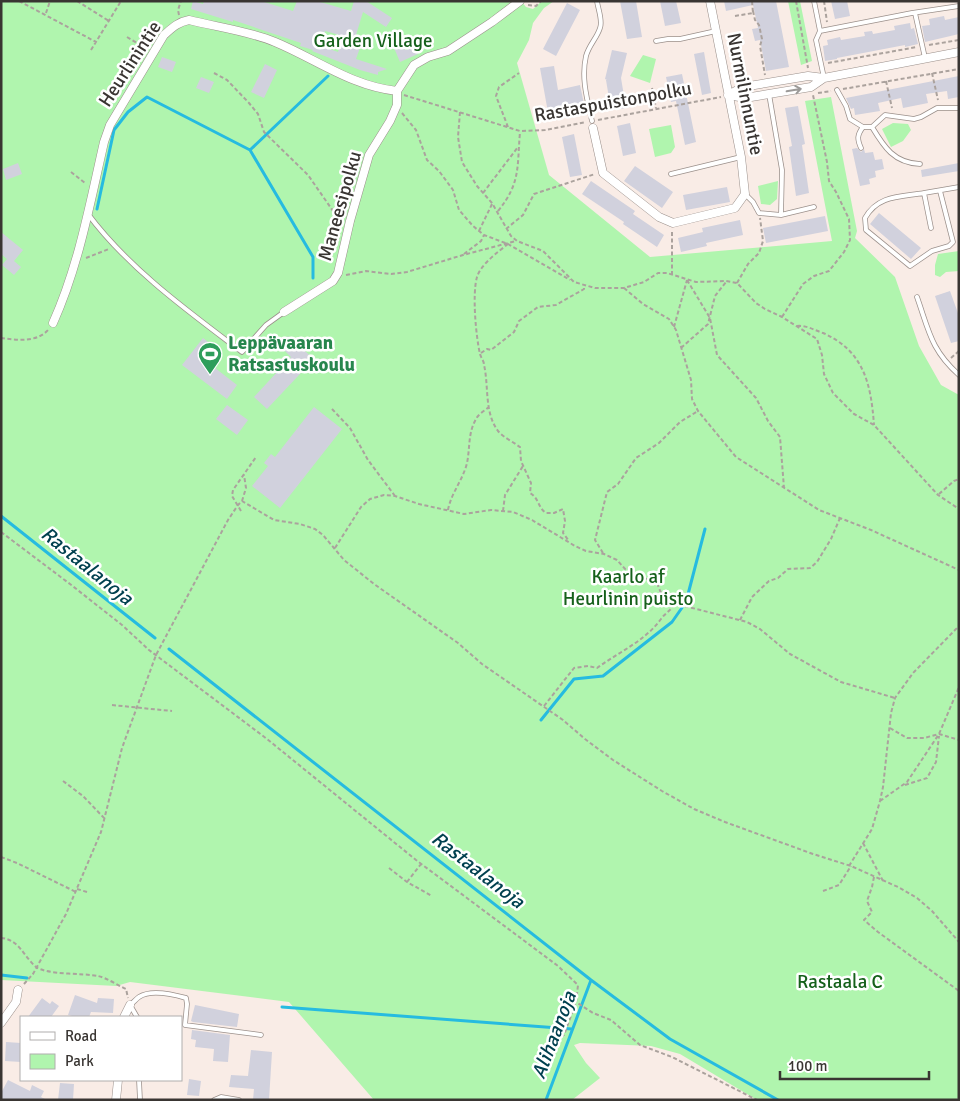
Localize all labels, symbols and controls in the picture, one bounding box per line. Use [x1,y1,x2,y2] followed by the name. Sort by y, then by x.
[93,17,167,111] street label: Heurlinintie
[314,29,432,53] park label: Garden Village
[721,31,769,157] street label: Nurmilinnuntie
[532,76,694,128] street label: Rastaspuistonpolku
[785,85,801,95] one-way arrow
[313,148,367,264] street label: Maneesipolku
[228,331,355,377] place label: Leppävaaran Ratsastuskoulu
[197,341,223,375] sports icon: Leppävaaran Ratsastuskoulu
[36,521,139,611] water label: Rastaalanoja
[563,565,693,611] park label: Kaarlo af Heurlinin puisto
[427,826,530,915] water label: Rastaalanoja
[797,970,883,994] park label: Rastaala C
[526,987,582,1082] water label: Alihaanoja
[20,1016,182,1081] legend
[65,1027,97,1045] text: Road
[780,1048,929,1080] scale bar
[65,1052,94,1070] text: Park
[788,1057,828,1075] text: 100 m

